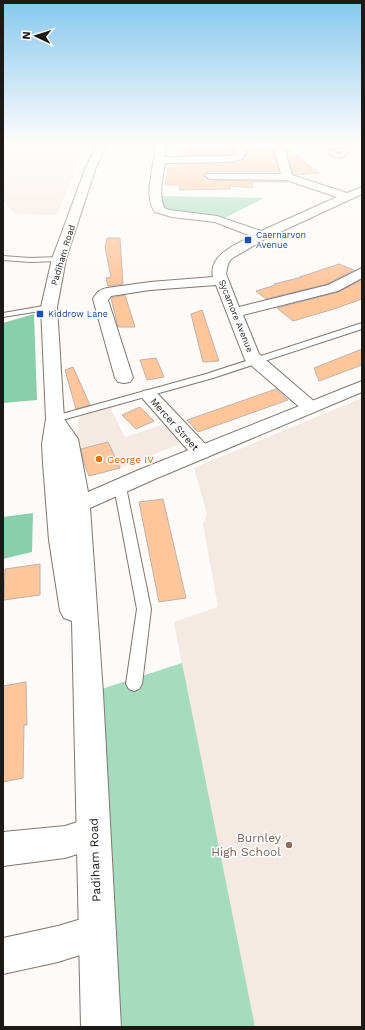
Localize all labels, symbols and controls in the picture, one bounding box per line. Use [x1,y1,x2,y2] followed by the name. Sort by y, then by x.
[16,16,56,56] north arrow
[20,31,33,40] text: N
[49,223,77,287] street label: Padiham Road
[256,230,306,250] place label: Caernarvon Avenue
[243,235,253,245] marker: Caernarvon Avenue
[217,278,255,354] street label: Sycamore Avenue
[35,309,45,319] marker: Kiddrow Lane
[48,309,108,319] place label: Kiddrow Lane
[148,396,202,453] street label: Mercer Street
[94,454,104,464] marker: George IV
[107,454,154,465] place label: George IV
[87,818,103,902] street label: Padiham Road
[211,831,282,859] place label: Burnley High School
[284,840,294,850] marker: Burnley High School

